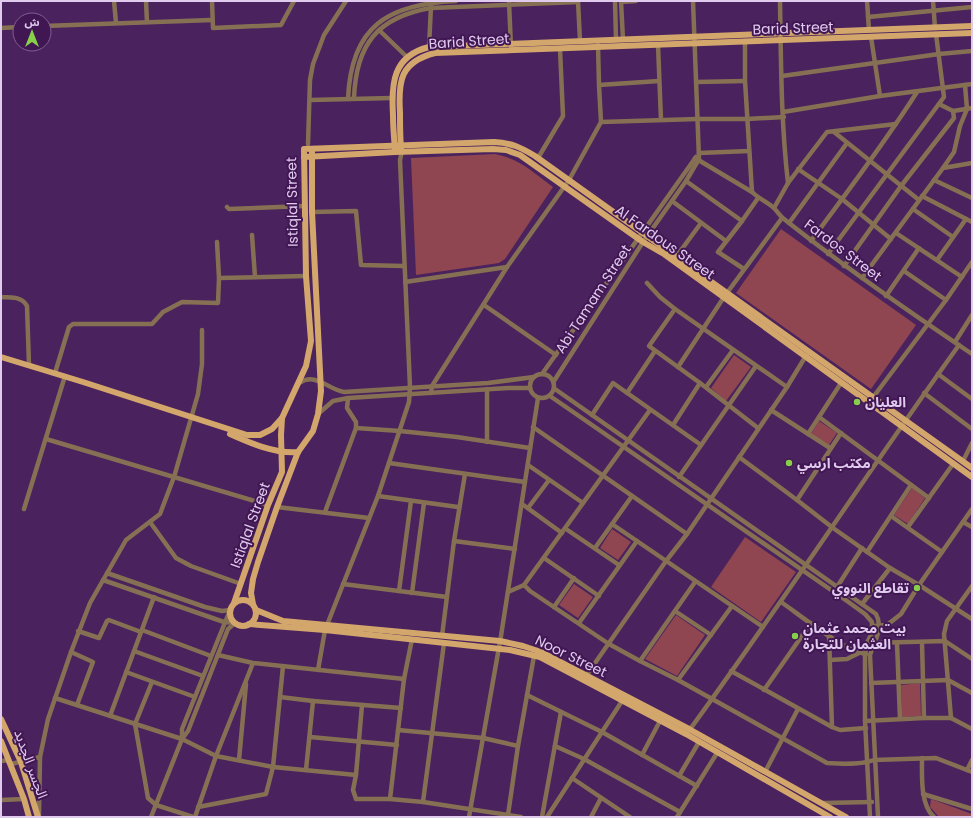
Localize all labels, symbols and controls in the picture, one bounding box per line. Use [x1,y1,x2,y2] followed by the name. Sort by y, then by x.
[12,12,52,52] north arrow
[24,14,40,30] text: ش
[752,17,834,39] street label: Barid Street
[428,28,510,54] street label: Barid Street
[281,157,303,247] street label: Istiqlal Street
[611,200,719,284] street label: Al Fardous Street
[800,214,886,286] street label: Fardos Street
[550,241,636,357] street label: Abi Tamam Street
[865,392,906,412] place label: العليان
[852,397,862,407] marker: العليان
[797,453,871,474] place label: مكتب ارسي
[784,458,794,468] marker: مكتب ارسي
[225,479,275,571] street label: Istiqlal Street
[832,578,909,599] place label: تقاطع النووي
[912,583,922,593] marker: تقاطع النووي
[803,618,906,654] place label: بيت محمد عثمان العثمان للتجارة
[532,630,610,682] street label: Noor Street
[790,631,800,641] marker: بيت محمد عثمان العثمان للتجارة
[9,727,53,801] street label: الجسر الجديد

